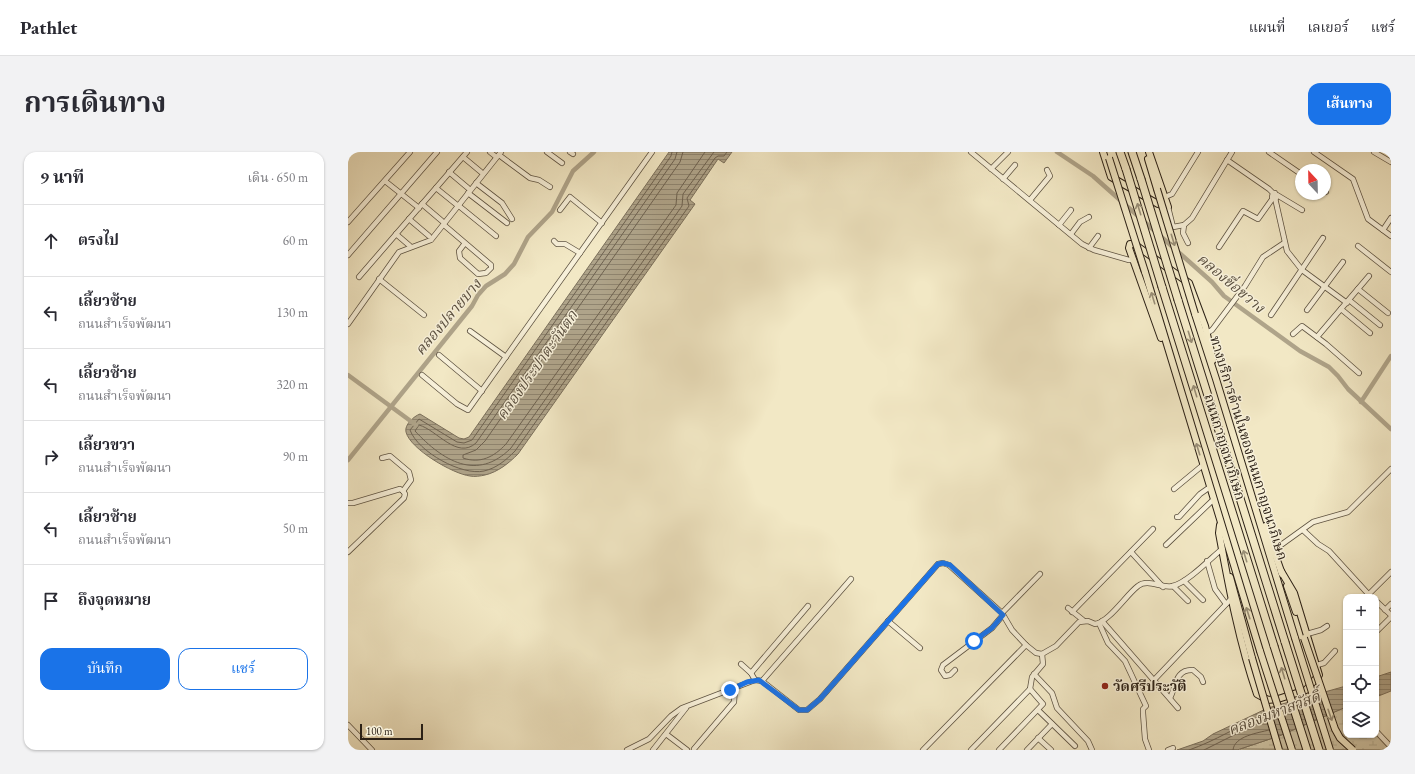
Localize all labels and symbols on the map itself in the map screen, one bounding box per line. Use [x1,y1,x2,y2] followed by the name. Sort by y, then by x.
[1295,164,1331,200] north arrow
[1134,204,1142,216] one-way arrow
[1170,233,1177,246] one-way arrow
[1193,248,1270,317] water label: คลองขื่อขวาง
[410,274,485,359] water label: คลองปลายบาง
[1149,291,1156,304] one-way arrow
[492,306,582,423] water label: คลองประปาตะวันตก
[1187,330,1194,343] one-way arrow
[1206,333,1293,562] street label: ทางบริการด้านในของถนนกาญจนาภิเษก
[1190,386,1198,398] one-way arrow
[1200,392,1250,502] street label: ถนนกาญจนาภิเษก
[1194,443,1202,455] one-way arrow
[1241,549,1248,562] one-way arrow
[1244,607,1251,620] one-way arrow
[965,632,983,650] route start
[1278,667,1286,679] one-way arrow
[1113,677,1187,695] place label: วัดศรีประวัติ
[721,681,739,699] route end
[1100,681,1110,691] marker: วัดศรีประวัติ
[1225,684,1327,739] water label: คลองมหาสวัสดิ์
[1326,708,1334,720] one-way arrow
[360,722,423,741] scale bar

